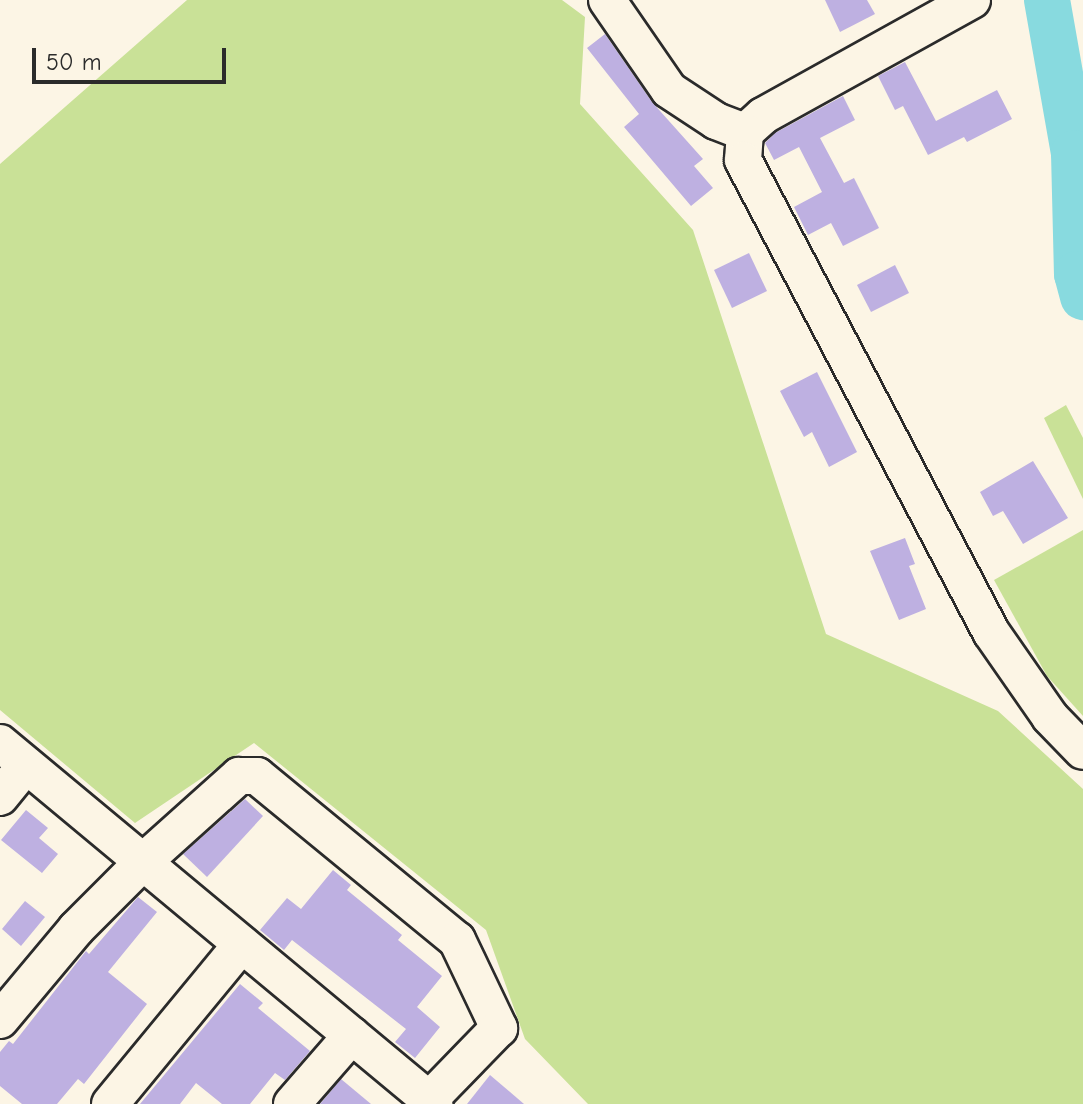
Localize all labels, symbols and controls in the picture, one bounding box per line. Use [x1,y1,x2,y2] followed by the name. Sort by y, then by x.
[36,32,230,82] scale bar
[46,48,102,76] text: 50 m

